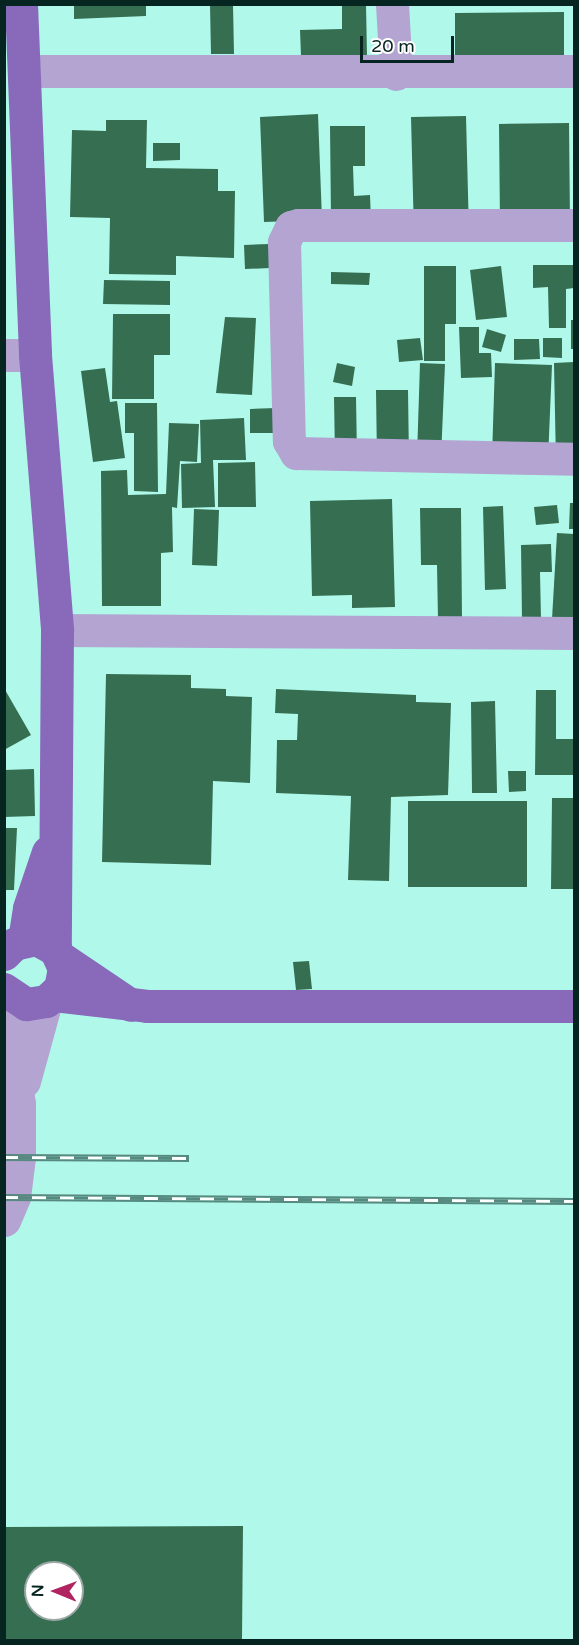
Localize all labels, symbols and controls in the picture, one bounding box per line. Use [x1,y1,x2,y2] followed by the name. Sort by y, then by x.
[363,24,458,62] scale bar
[371,35,415,57] text: 20 m
[24,1561,84,1621] north arrow
[28,1584,48,1597] text: N

